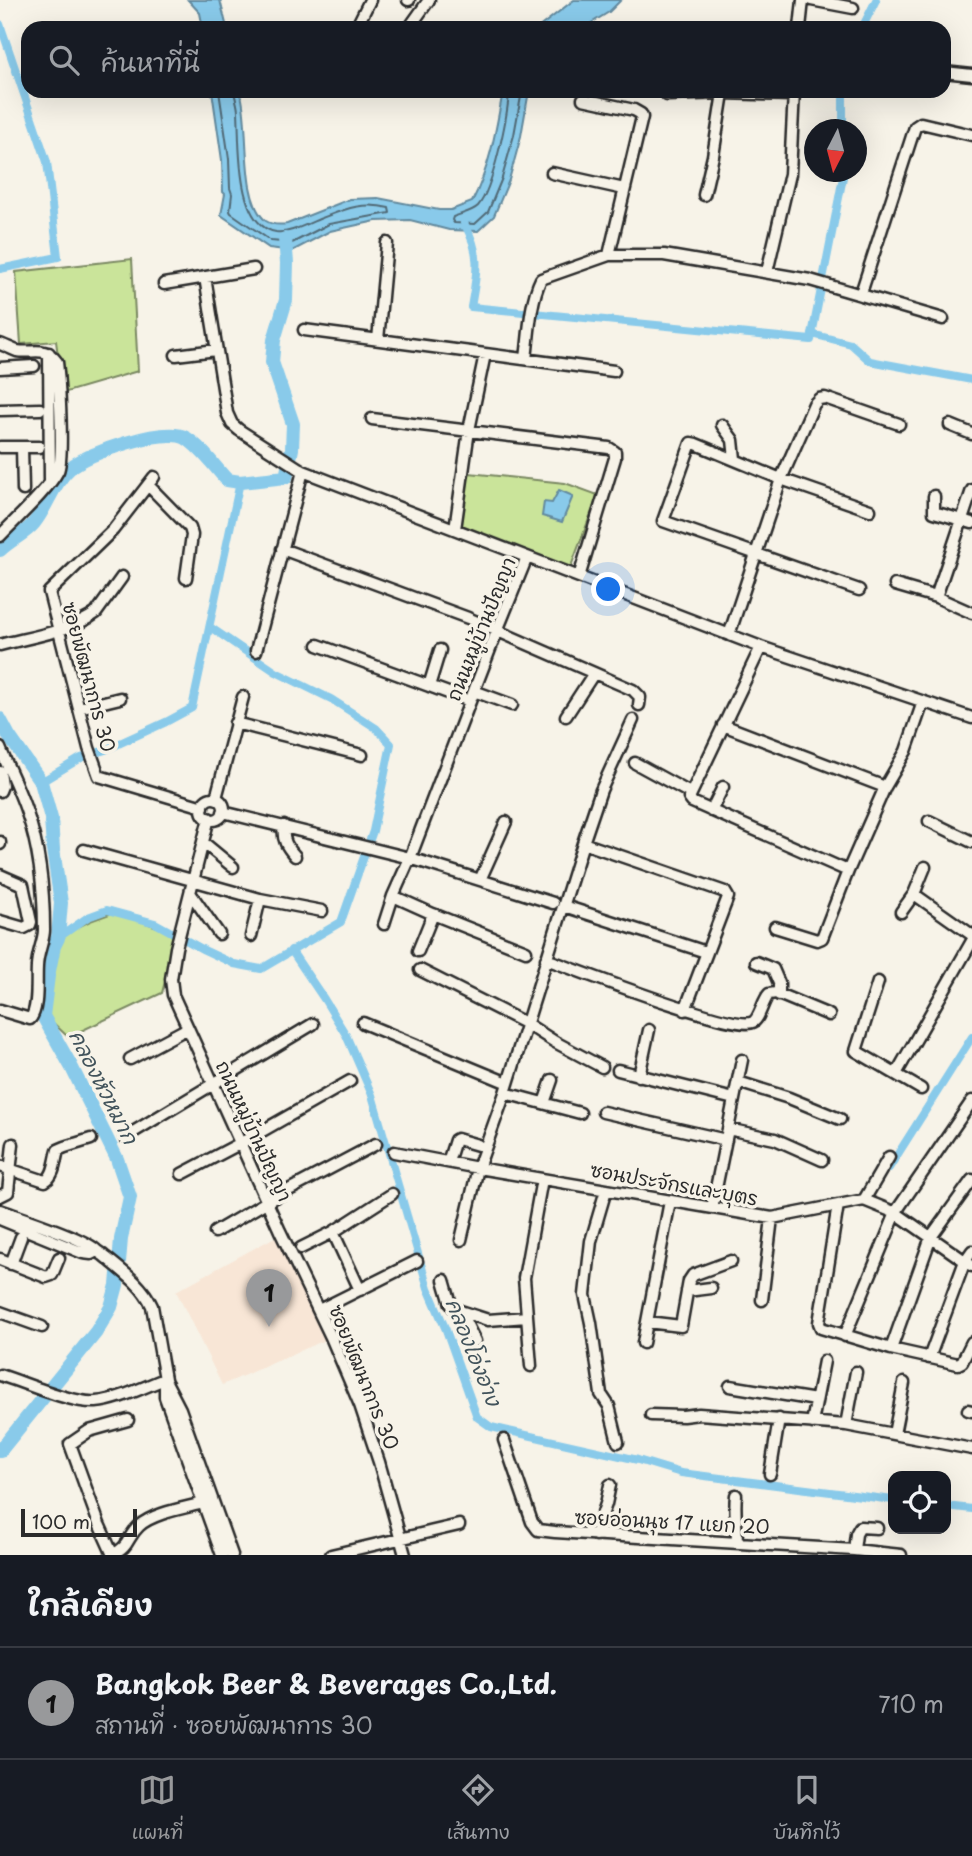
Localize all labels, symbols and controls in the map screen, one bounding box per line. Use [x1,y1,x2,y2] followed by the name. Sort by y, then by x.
[21,21,951,98] search box
[45,41,83,79] icon: search
[101,42,200,81] text: ค้นหาที่นี่
[804,119,867,182] north arrow
[438,553,524,705] street label: ถนนหมู่บ้านปัญญา
[591,572,625,606] your location
[56,599,123,755] street label: ซอยพัฒนาการ 30
[62,1023,148,1150] water label: คลองหัวหมาก
[208,1055,300,1207] street label: ถนนหมู่บ้านปัญญา
[588,1155,760,1213] street label: ซอนประจักรและบุตร
[246,1269,292,1327] pin: 1
[439,1293,512,1412] water label: คลองโอ่งอ่าง
[323,1300,407,1453] street label: ซอยพัฒนาการ 30
[888,1471,951,1534] map controls
[888,1471,951,1534] button: locate
[574,1502,770,1542] street label: ซอยอ่อนนุช 17 แยก 20
[21,1506,136,1538] scale bar
[32,1507,90,1535] text: 100 m
[28,1581,153,1626] text: ใกล้เคียง
[95,1664,557,1703] text: Bangkok Beer & Beverages Co.,Ltd.
[46,1686,57,1721] text: 1
[878,1686,944,1721] text: 710 m
[95,1707,373,1742] text: สถานที่ · ซอยพัฒนาการ 30
[132,1771,183,1846] tab: แผนที่
[447,1771,510,1846] tab: เส้นทาง
[773,1771,840,1846] tab: บันทึกไว้

